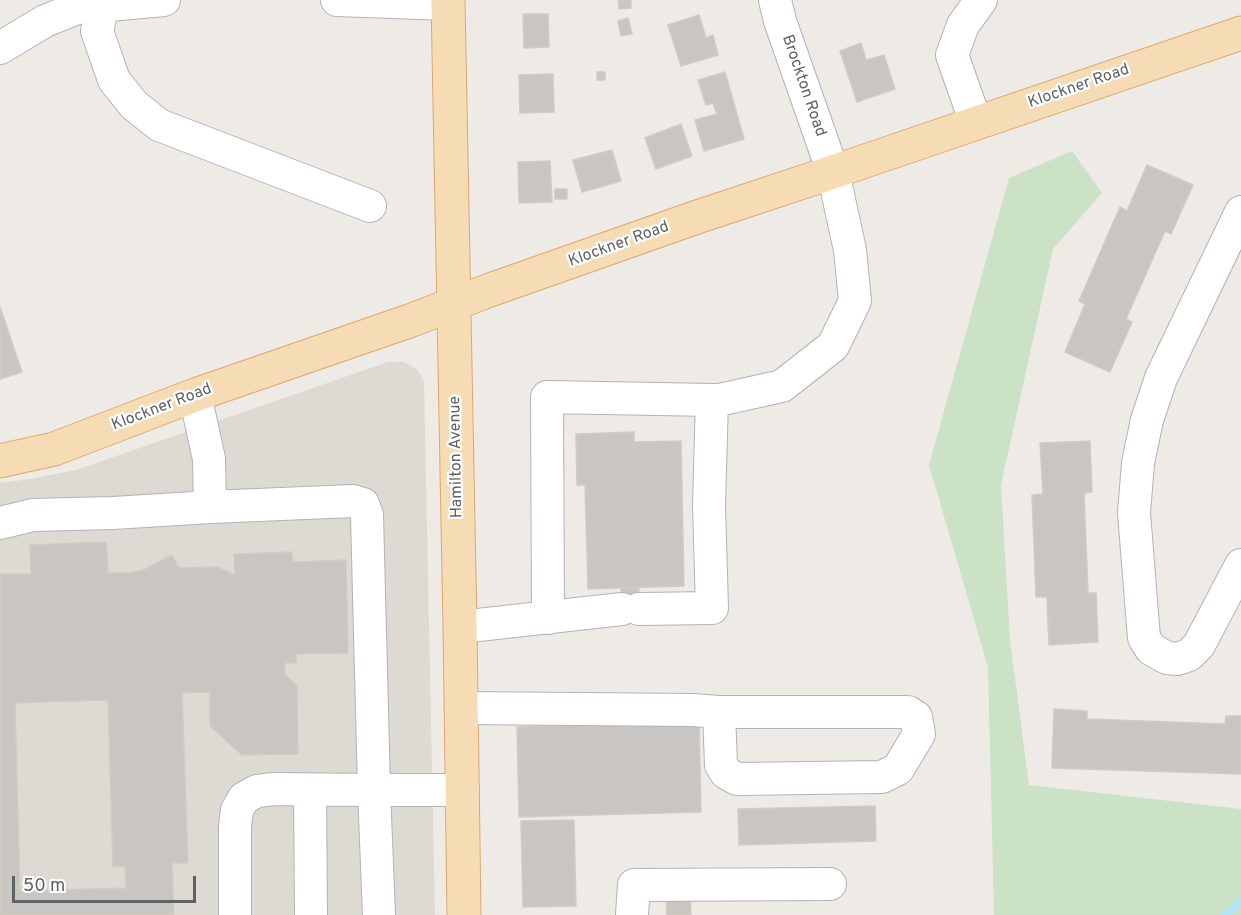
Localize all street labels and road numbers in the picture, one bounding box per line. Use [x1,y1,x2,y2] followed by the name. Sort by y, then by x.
[777,33,829,139] street label: Brockton Road
[1026,61,1132,113] street label: Klockner Road
[566,218,672,272] street label: Klockner Road
[109,380,215,436] street label: Klockner Road
[446,396,468,518] street label: Hamilton Avenue

